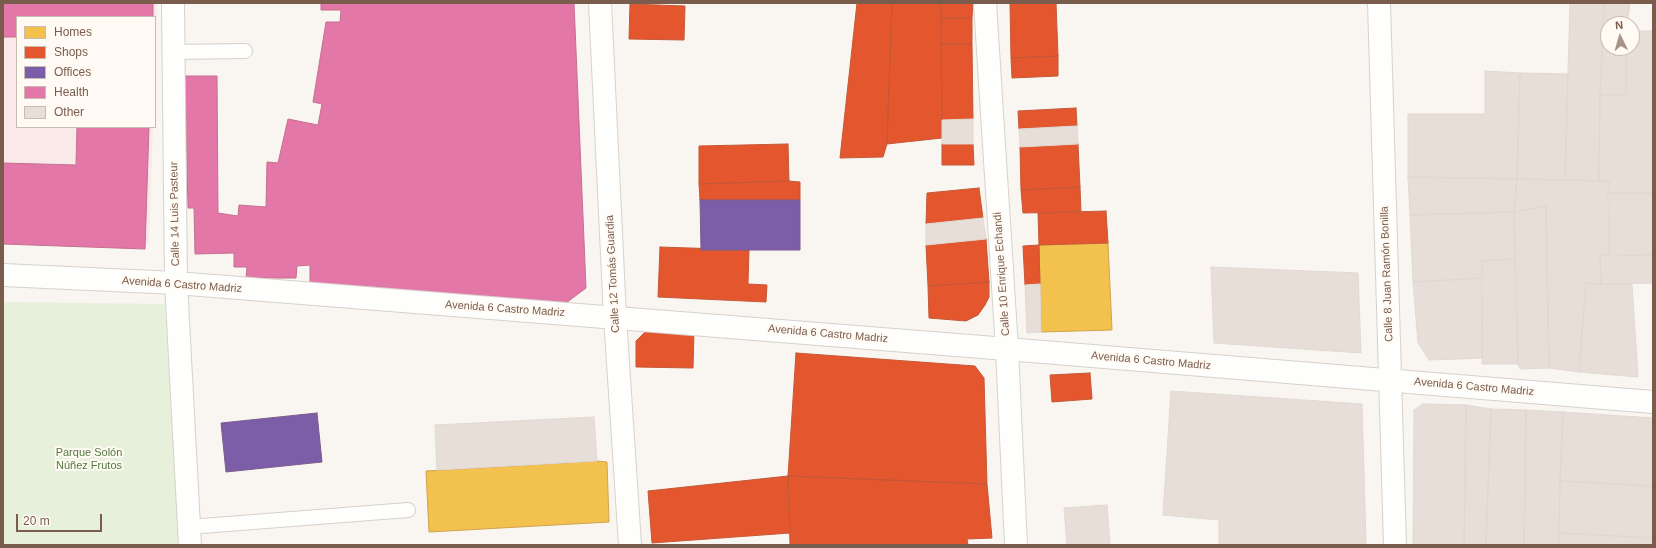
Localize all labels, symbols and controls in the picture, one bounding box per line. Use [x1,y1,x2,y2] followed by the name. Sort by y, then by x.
[16,16,156,128] legend
[1600,16,1640,56] north arrow
[1615,19,1624,31] text: N
[54,25,92,39] text: Homes
[54,45,88,59] text: Shops
[54,65,91,79] text: Offices
[54,85,89,99] text: Health
[54,105,84,119] text: Other
[167,162,183,266] street label: Calle 14 Luis Pasteur
[1378,206,1396,342] street label: Calle 8 Juan Ramón Bonilla
[991,212,1013,336] street label: Calle 10 Enrique Echandi
[603,215,623,333] street label: Calle 12 Tomás Guardia
[122,274,242,296] street label: Avenida 6 Castro Madriz
[445,298,565,320] street label: Avenida 6 Castro Madriz
[768,322,888,346] street label: Avenida 6 Castro Madriz
[1091,349,1211,373] street label: Avenida 6 Castro Madriz
[1414,375,1534,399] street label: Avenida 6 Castro Madriz
[56,446,122,472] park label: Parque Solón Núñez Frutos
[18,506,104,532] scale bar
[23,514,50,528] text: 20 m

